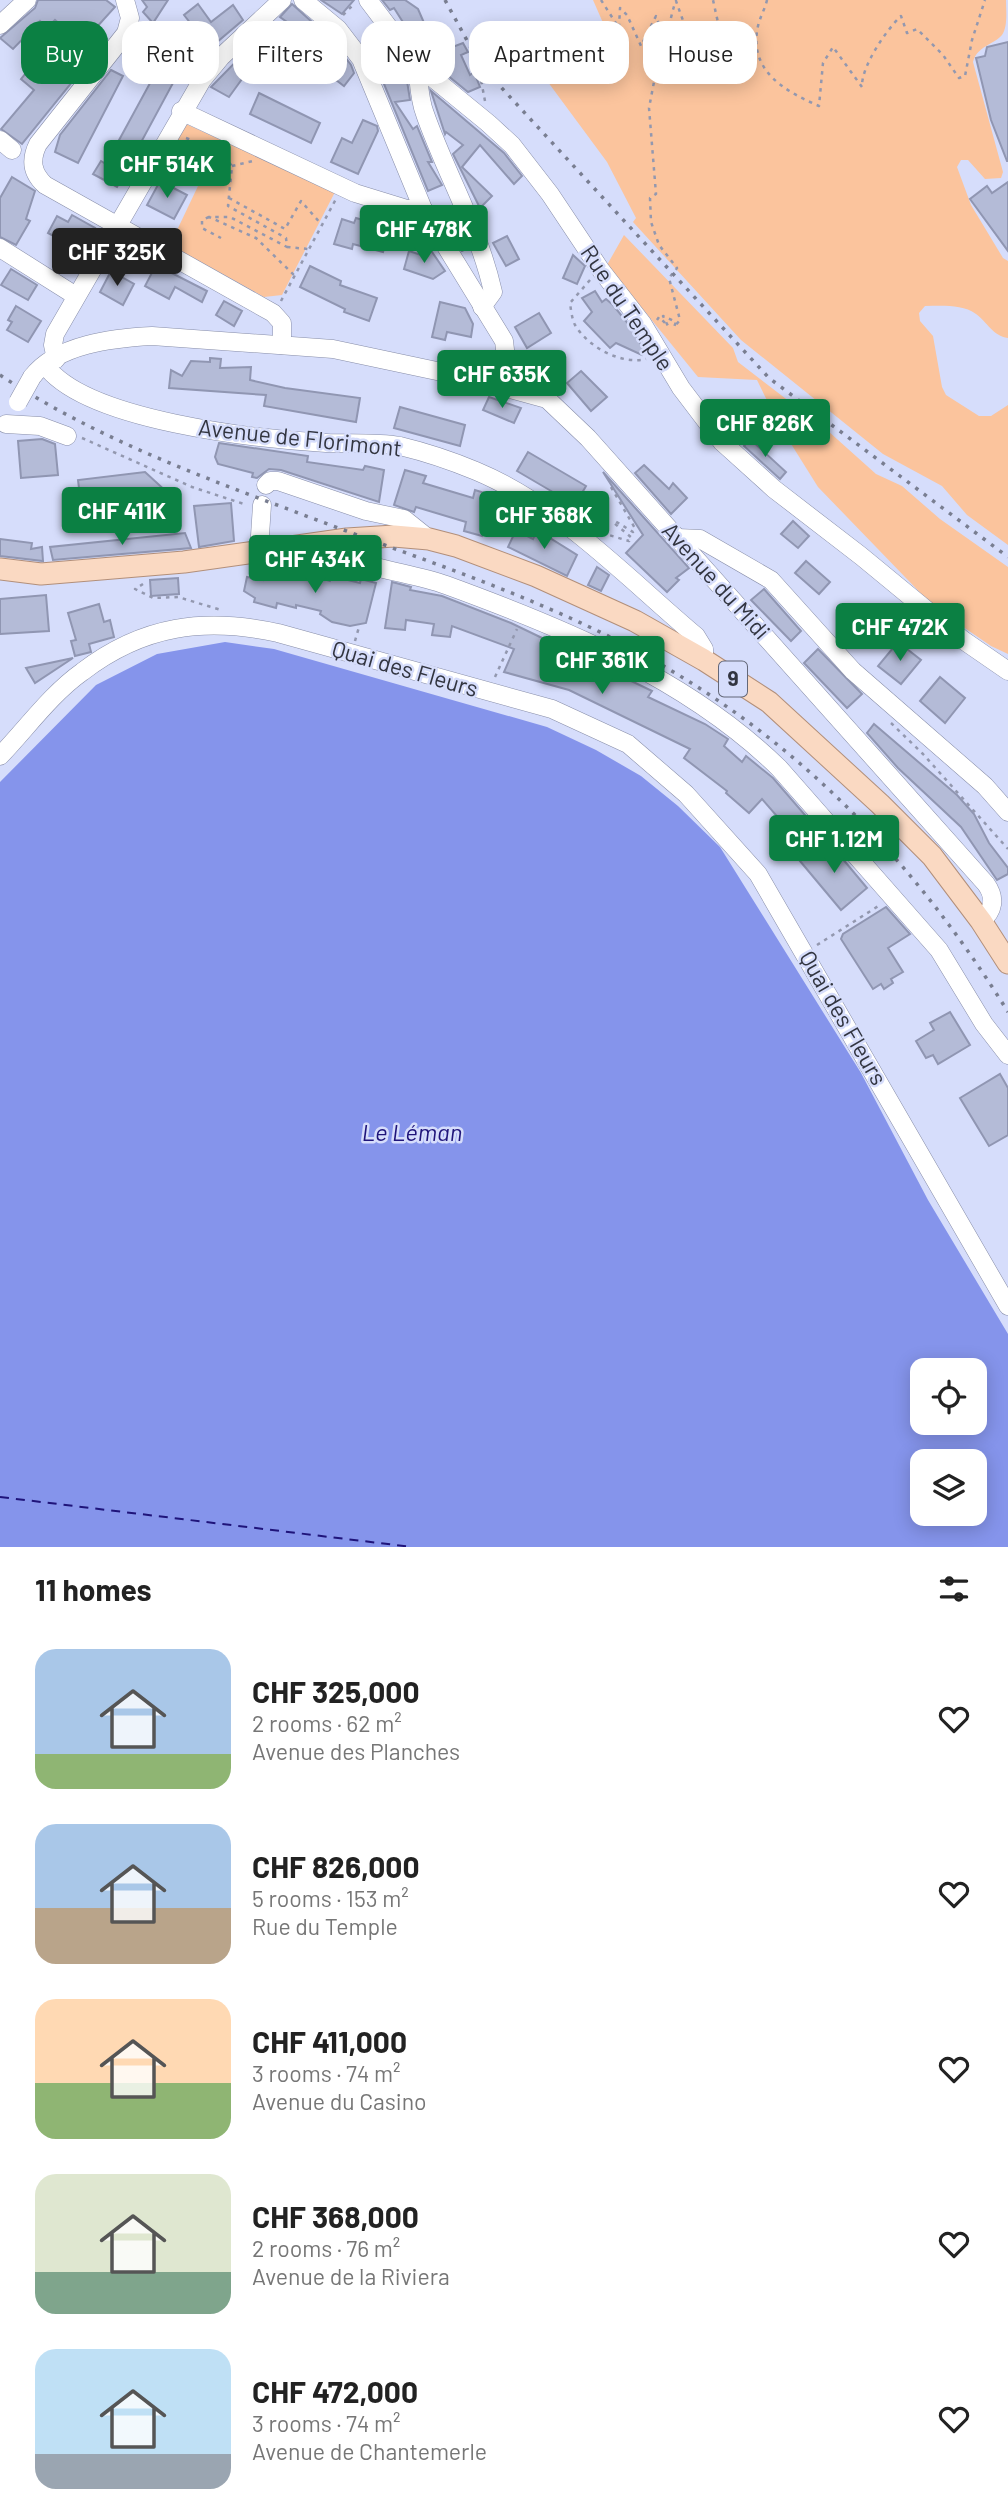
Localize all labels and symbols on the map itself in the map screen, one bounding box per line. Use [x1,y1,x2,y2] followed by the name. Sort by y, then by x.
[95,140,239,200] pin: CHF 514K
[352,205,496,265] pin: CHF 478K
[45,229,189,288] pin: CHF 325K
[575,239,680,376] street label: Rue du Temple
[430,350,574,410] pin: CHF 635K
[693,400,837,459] pin: CHF 826K
[197,412,403,462] street label: Avenue de Florimont
[50,488,194,547] pin: CHF 411K
[472,491,616,551] pin: CHF 368K
[657,516,777,645] street label: Avenue du Midi
[243,536,387,595] pin: CHF 434K
[828,604,972,663] pin: CHF 472K
[329,634,481,702] street label: Quai des Fleurs
[530,636,674,696] pin: CHF 361K
[719,662,747,696] road number: 9
[754,816,914,875] pin: CHF 1.12M
[794,945,894,1090] street label: Quai des Fleurs
[362,1117,462,1146] water label: Le Léman

